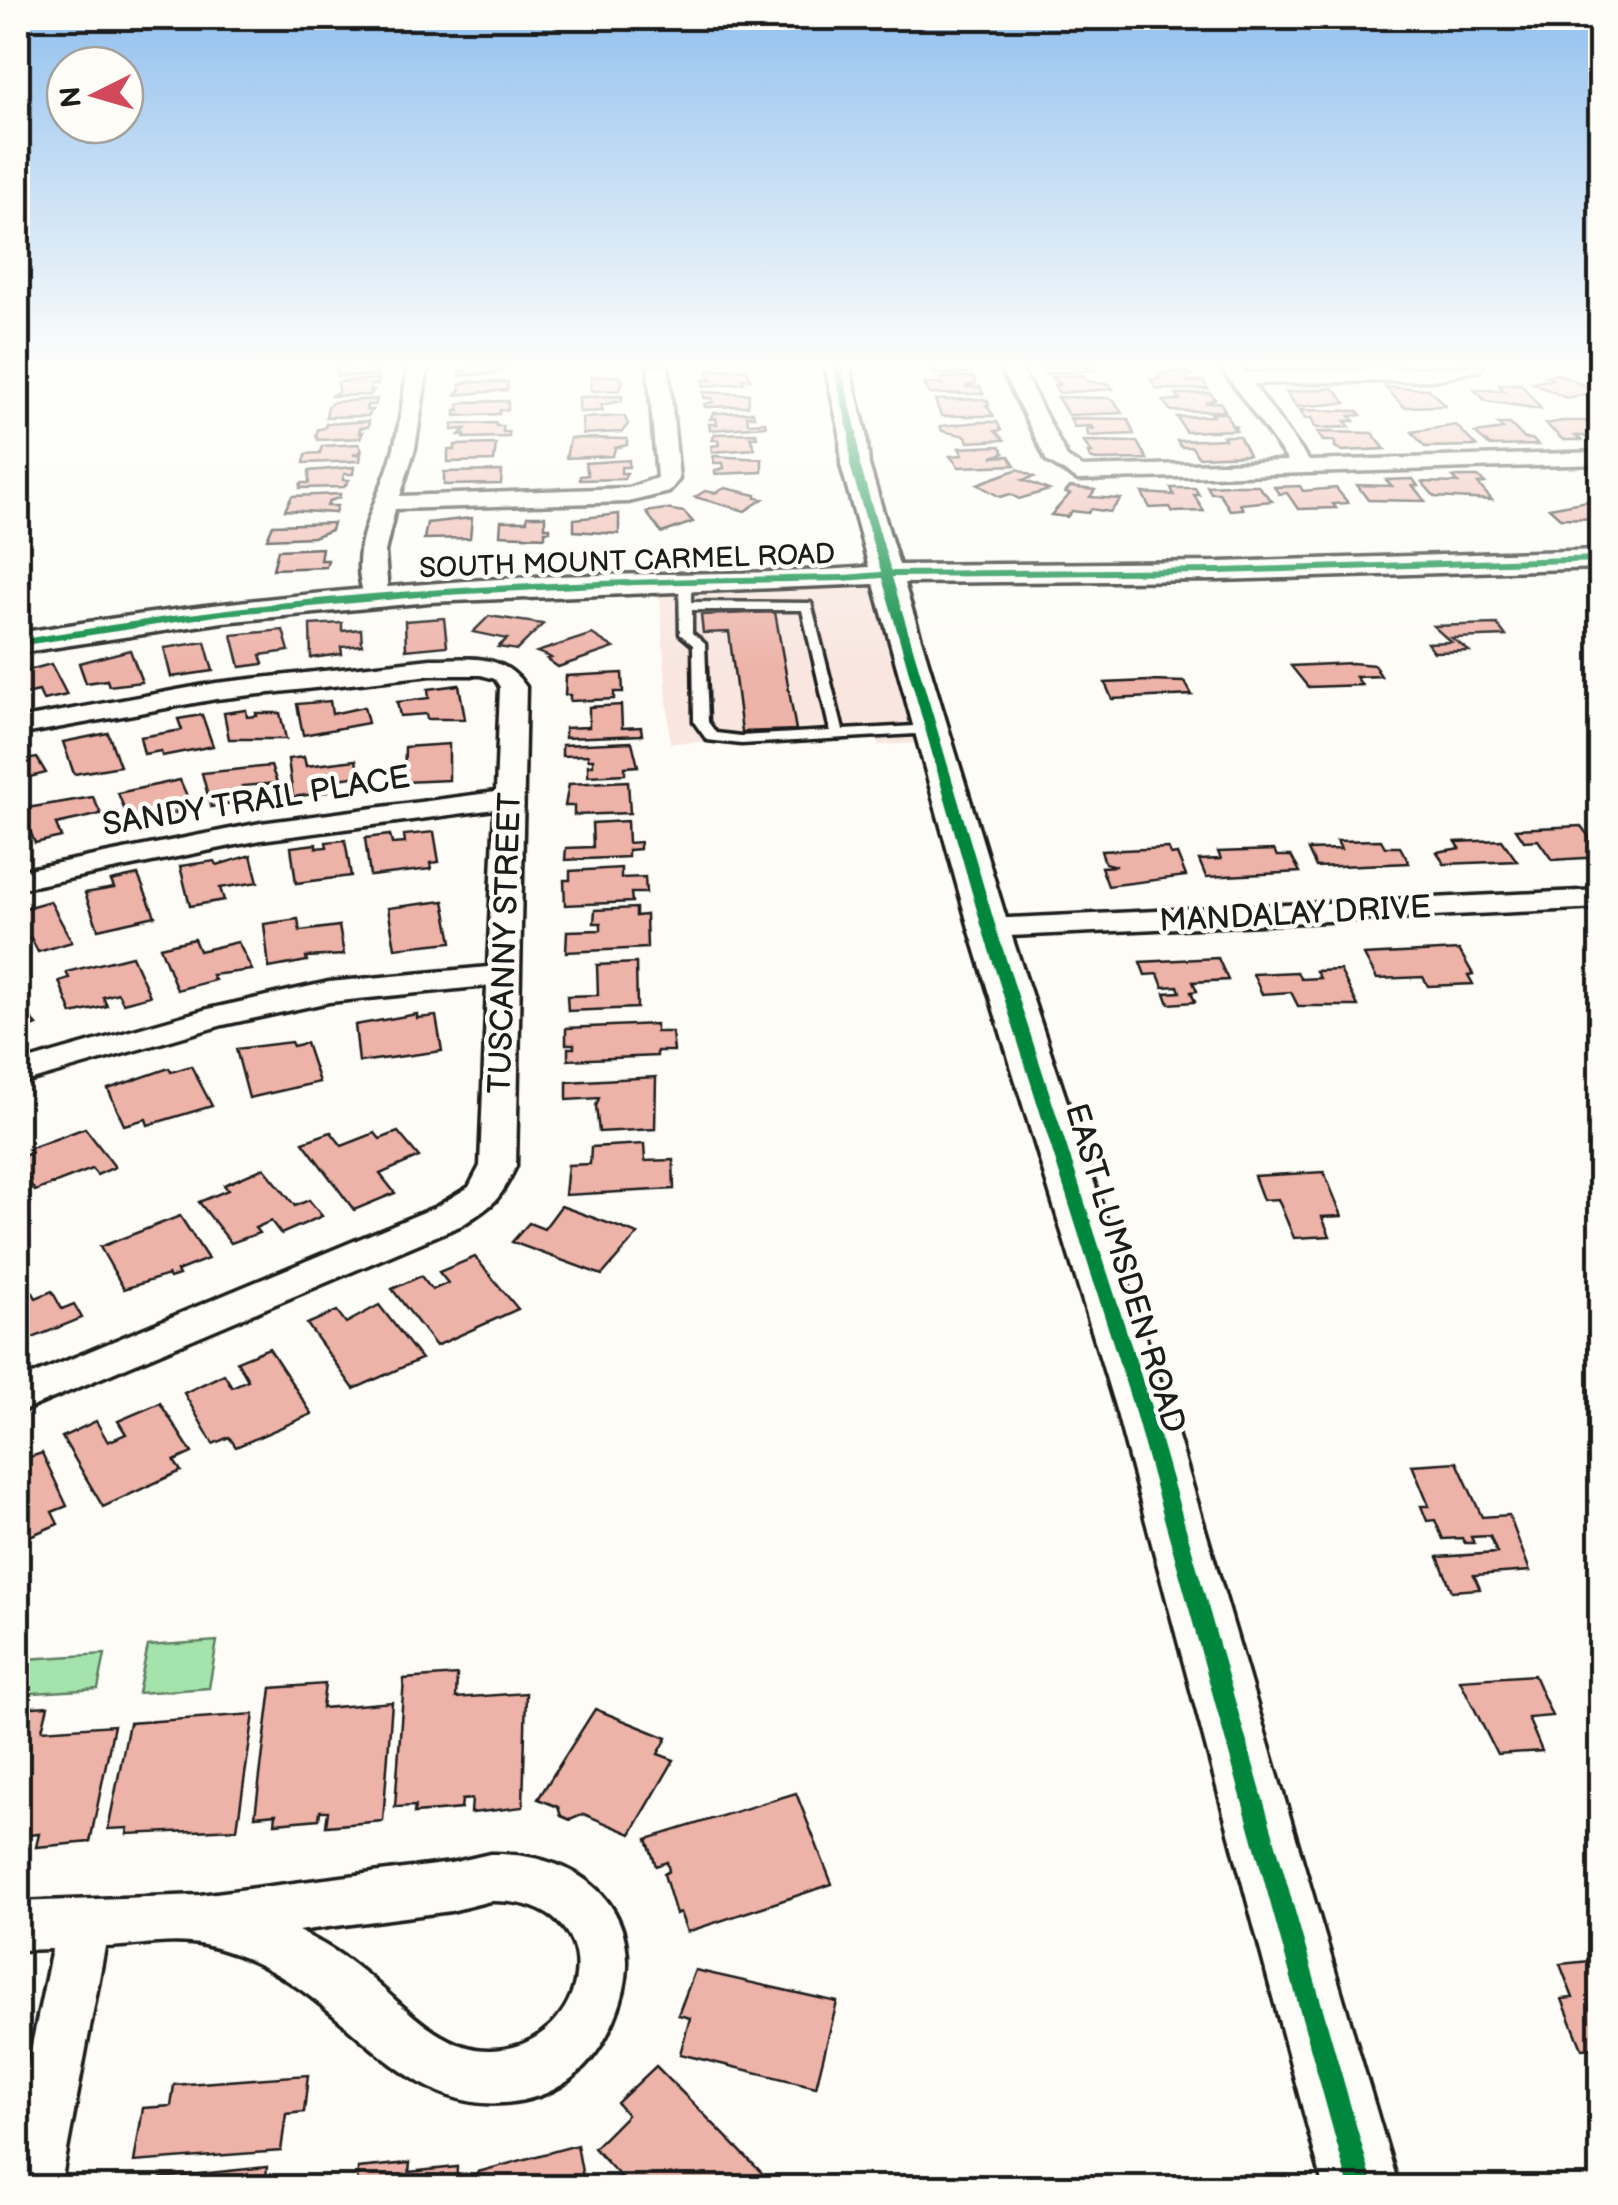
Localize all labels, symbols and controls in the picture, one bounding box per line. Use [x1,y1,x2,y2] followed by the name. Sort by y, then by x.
[45,45,145,145] north arrow
[54,85,89,109] text: N
[419,538,836,585] street label: SOUTH MOUNT CARMEL ROAD
[100,758,413,845] street label: SANDY TRAIL PLACE
[481,792,530,1094] street label: TUSCANNY STREET
[1158,888,1432,941] street label: MANDALAY DRIVE
[1056,1099,1193,1438] street label: EAST LUMSDEN ROAD

